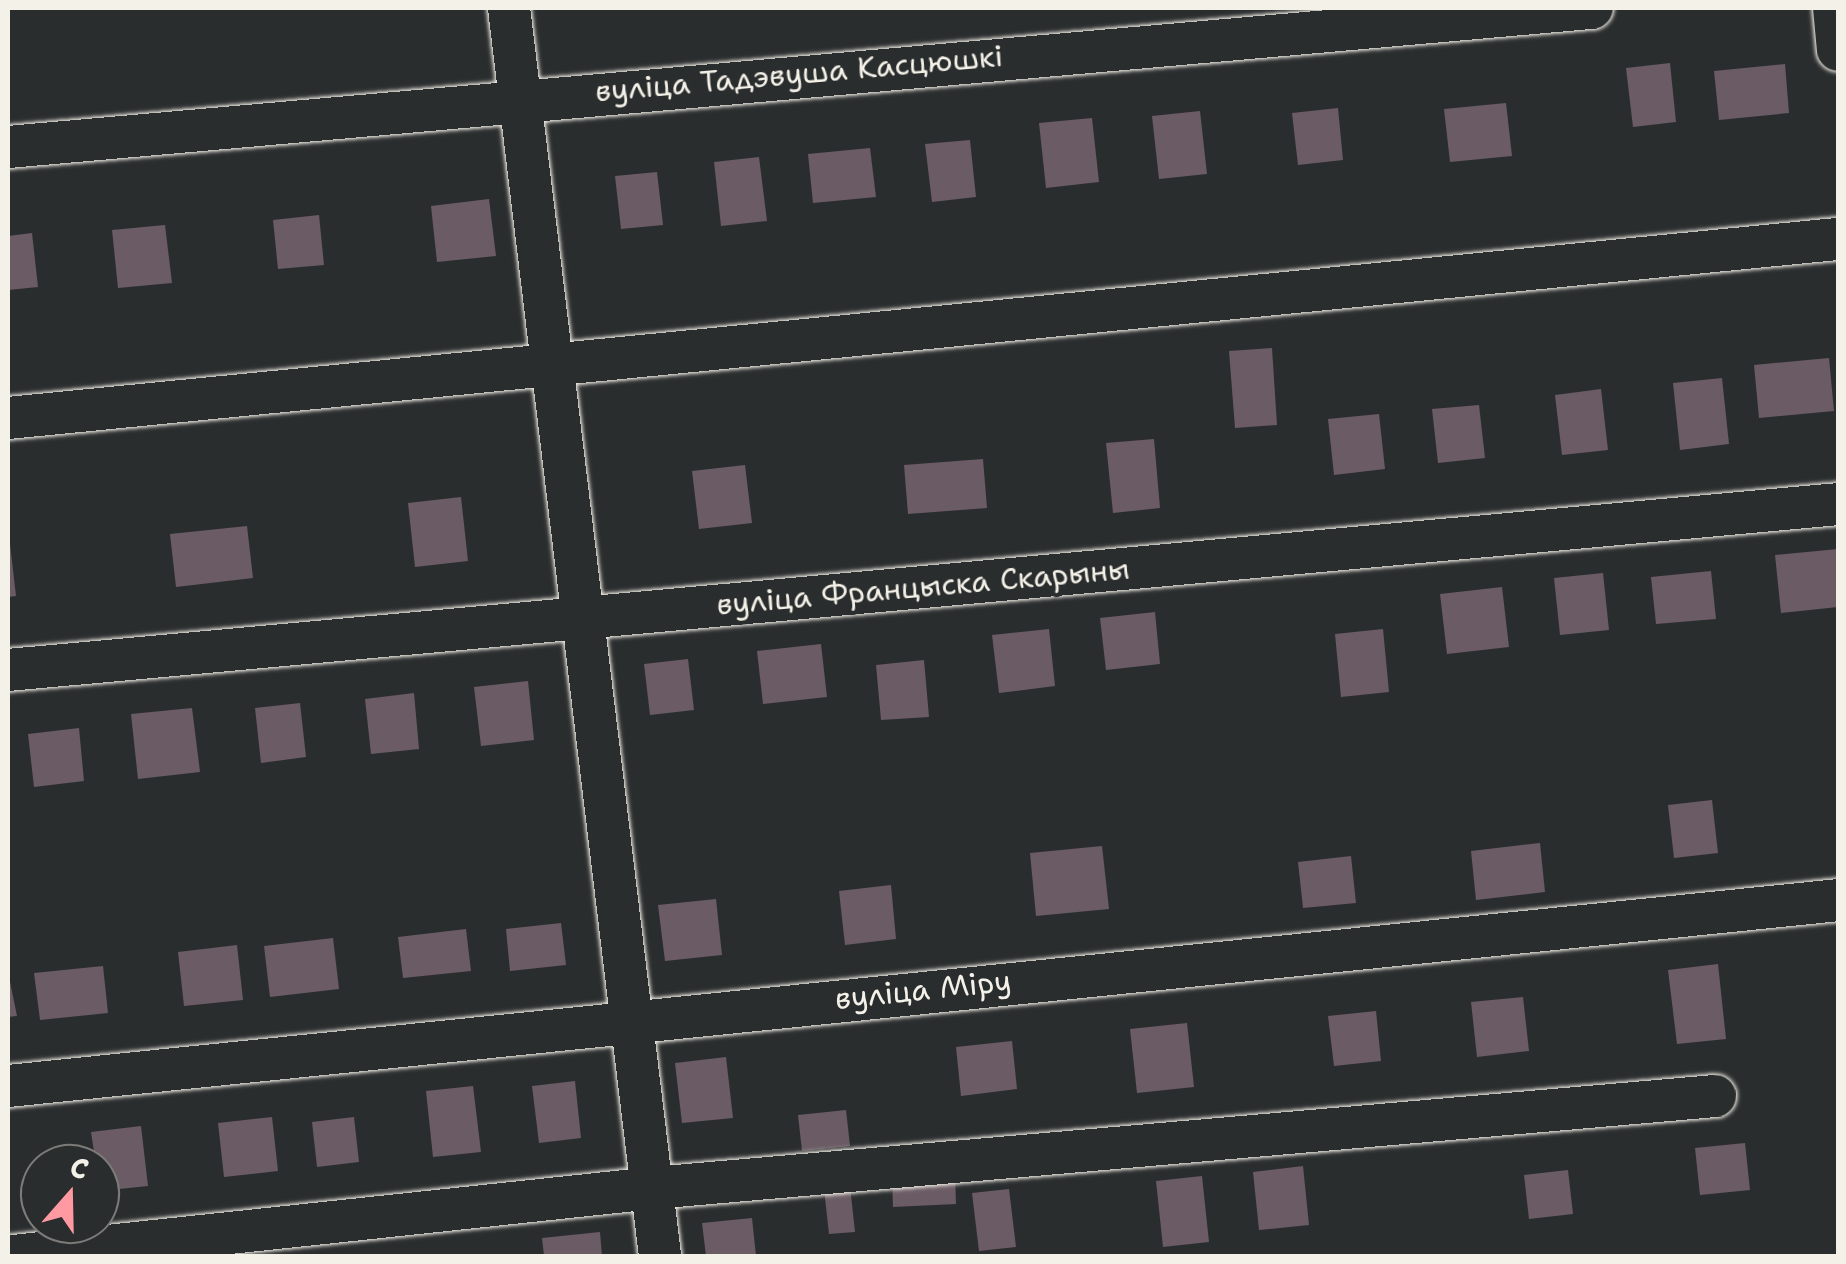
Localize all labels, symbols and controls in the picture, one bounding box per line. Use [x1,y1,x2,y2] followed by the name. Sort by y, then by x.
[594,38,1004,110] street label: вуліца Тадэвуша Касцюшкі
[715,551,1131,623] street label: вуліца Францыска Скарыны
[833,963,1013,1017] street label: вуліца Міру
[20,1144,120,1244] north arrow
[65,1147,94,1188] text: С

